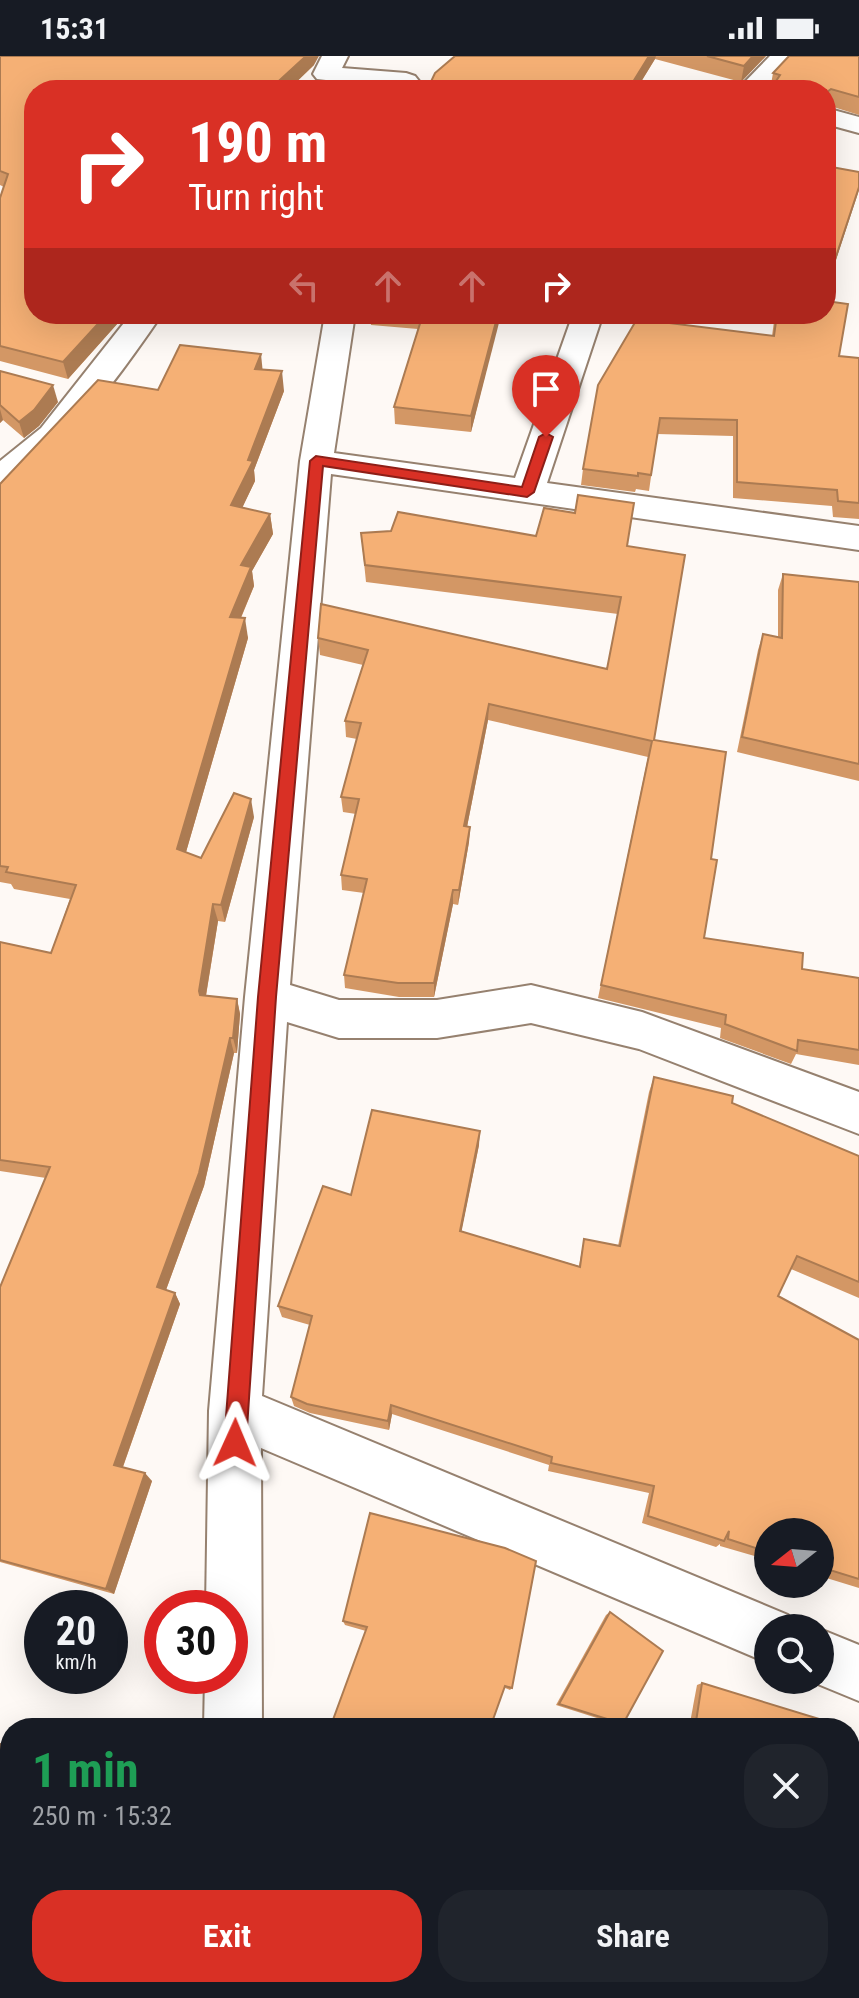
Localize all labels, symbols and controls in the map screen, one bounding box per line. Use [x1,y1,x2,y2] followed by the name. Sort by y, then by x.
[40,11,109,46] text: 15:31
[188,110,327,176] text: 190 m
[56,112,160,216] icon: right
[188,177,324,219] text: Turn right
[282,264,326,308] icon: left
[366,264,410,308] icon: ahead
[450,264,494,308] icon: ahead
[534,264,578,308] icon: right
[512,355,580,437] pin
[524,367,568,411] icon: arrive
[193,1401,277,1485] position arrow
[754,1518,834,1598] north arrow
[754,1518,834,1694] map controls
[144,1590,248,1694] speed limit sign: 30
[56,1608,96,1655] text: 20
[754,1614,834,1694] button: search
[55,1650,97,1674] text: km/h
[32,1742,139,1799] text: 1 min
[744,1744,828,1828] button: close
[32,1801,172,1831] text: 250 m · 15:32
[32,1890,422,1982] button: Exit
[438,1890,828,1982] button: Share

